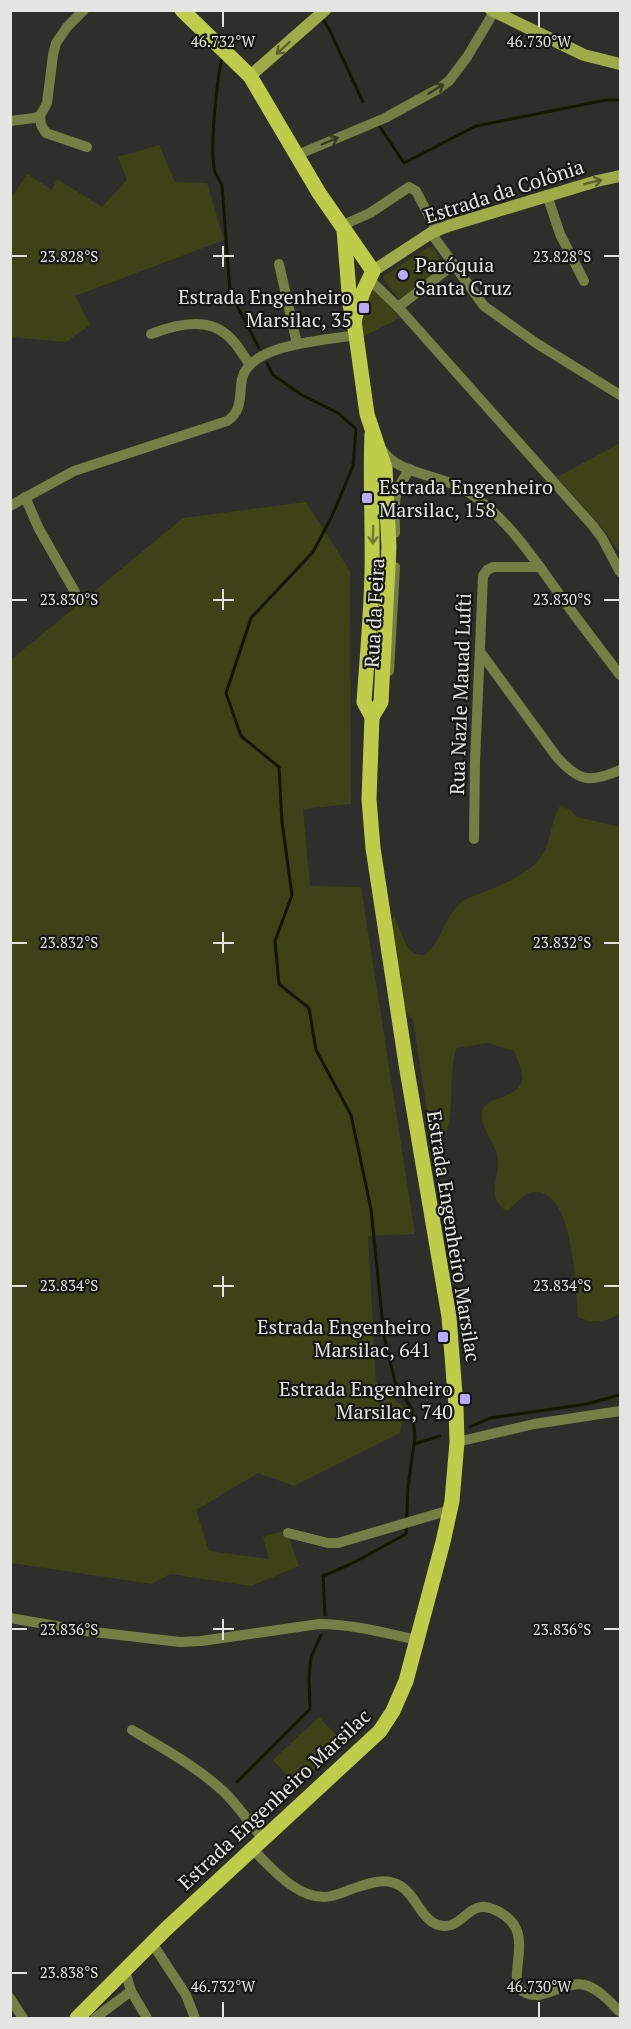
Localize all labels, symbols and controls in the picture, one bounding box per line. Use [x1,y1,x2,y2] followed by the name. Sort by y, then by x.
[191,31,256,51] text: 46.732°W
[507,31,572,51] text: 46.730°W
[276,40,292,54] one-way arrow
[427,83,444,95] one-way arrow
[320,135,339,146] one-way arrow
[421,152,587,230] street label: Estrada da Colônia
[583,176,602,188] one-way arrow
[40,246,98,266] text: 23.828°S
[533,246,591,266] text: 23.828°S
[415,251,512,301] place label: Paróquia Santa Cruz
[396,268,410,282] marker: Paróquia Santa Cruz
[178,283,352,333] place label: Estrada Engenheiro Marsilac, 35
[357,301,371,315] marker: Estrada Engenheiro Marsilac, 35
[379,473,553,523] place label: Estrada Engenheiro Marsilac, 158
[360,491,374,505] marker: Estrada Engenheiro Marsilac, 158
[367,524,378,544] one-way arrow
[358,557,390,669] street label: Rua da Feira
[40,589,98,609] text: 23.830°S
[533,589,591,609] text: 23.830°S
[443,593,477,795] street label: Rua Nazle Mauad Lufti
[40,932,98,952] text: 23.832°S
[533,932,591,952] text: 23.832°S
[421,1108,487,1364] street label: Estrada Engenheiro Marsilac
[40,1275,98,1295] text: 23.834°S
[533,1275,591,1295] text: 23.834°S
[257,1313,431,1363] place label: Estrada Engenheiro Marsilac, 641
[436,1330,450,1344] marker: Estrada Engenheiro Marsilac, 641
[279,1375,453,1425] place label: Estrada Engenheiro Marsilac, 740
[458,1392,472,1406] marker: Estrada Engenheiro Marsilac, 740
[40,1619,98,1639] text: 23.836°S
[533,1619,591,1639] text: 23.836°S
[172,1702,376,1896] street label: Estrada Engenheiro Marsilac
[40,1962,98,1982] text: 23.838°S
[191,1976,256,1996] text: 46.732°W
[507,1976,572,1996] text: 46.730°W

